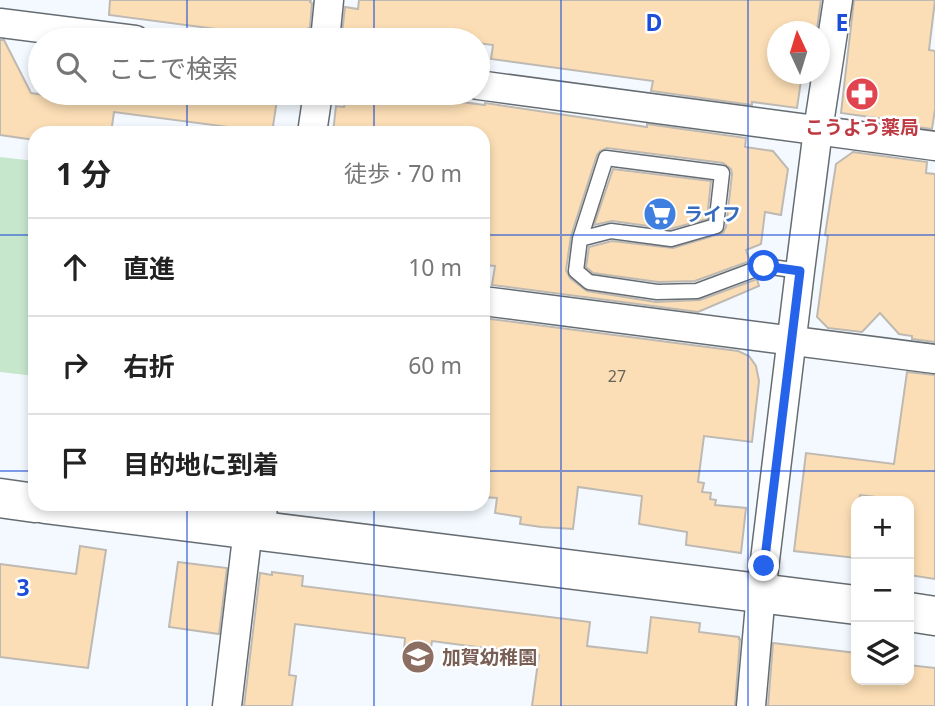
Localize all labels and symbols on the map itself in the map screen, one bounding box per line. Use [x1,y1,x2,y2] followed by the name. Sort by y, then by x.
[646,6,662,38] text: D
[836,6,848,38] text: E
[767,21,830,84] north arrow
[843,75,881,113] pharmacy icon: こうよう薬局
[805,114,919,140] place label: こうよう薬局
[641,195,679,233] supermarket icon: ライフ
[684,201,741,227] place label: ライフ
[748,250,779,281] route start
[608,365,626,387] house number: 27
[748,550,779,581] route end
[16,571,30,603] text: 3
[399,638,437,676] school or university icon: 加賀幼稚園
[442,644,537,670] place label: 加賀幼稚園

